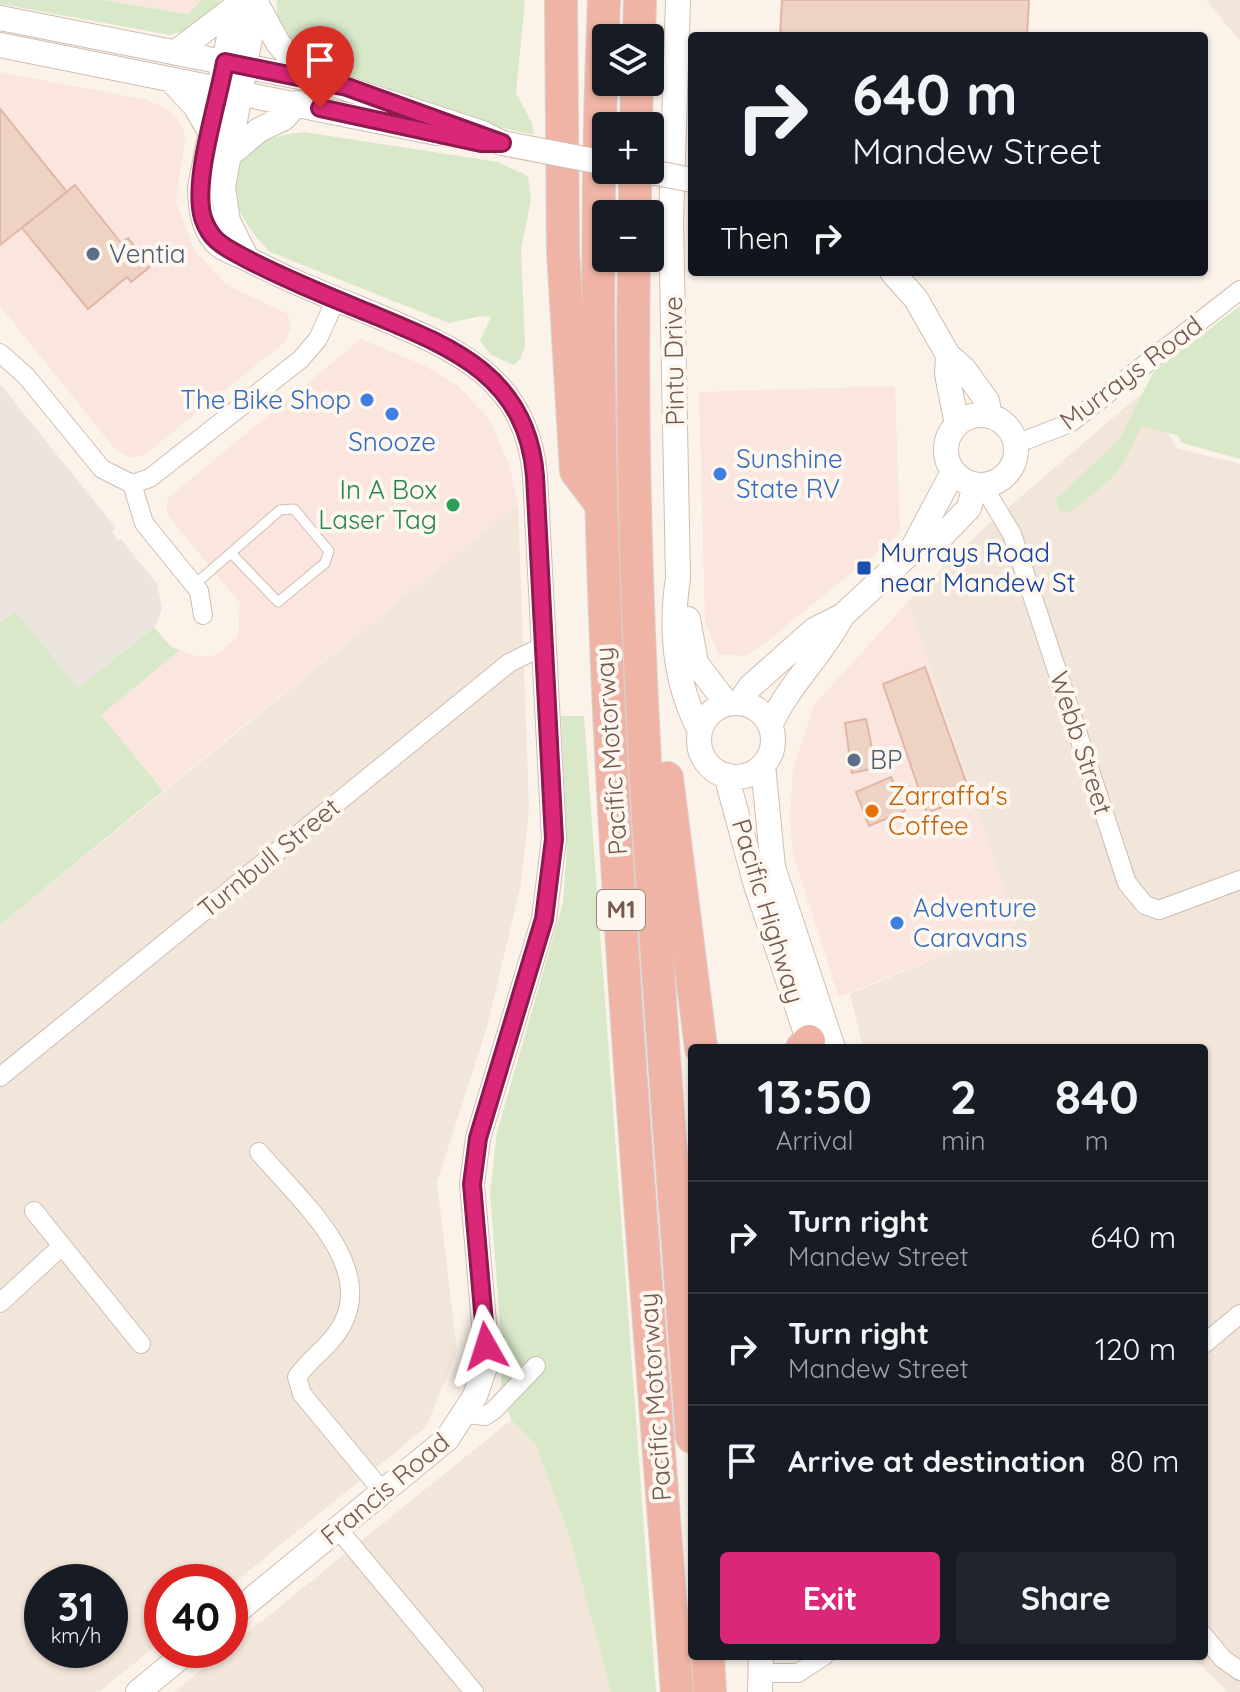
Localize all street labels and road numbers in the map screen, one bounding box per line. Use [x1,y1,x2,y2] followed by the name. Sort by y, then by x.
[656,296,691,426] street label: Pintu Drive
[1053,308,1209,437] street label: Murrays Road
[587,646,634,856] street label: Pacific Motorway
[1043,667,1120,819] street label: Webb Street
[191,790,346,925] street label: Turnbull Street
[725,815,812,1007] street label: Pacific Highway
[597,890,645,930] road number: M1
[631,1292,678,1502] street label: Pacific Motorway
[314,1425,456,1552] street label: Francis Road

